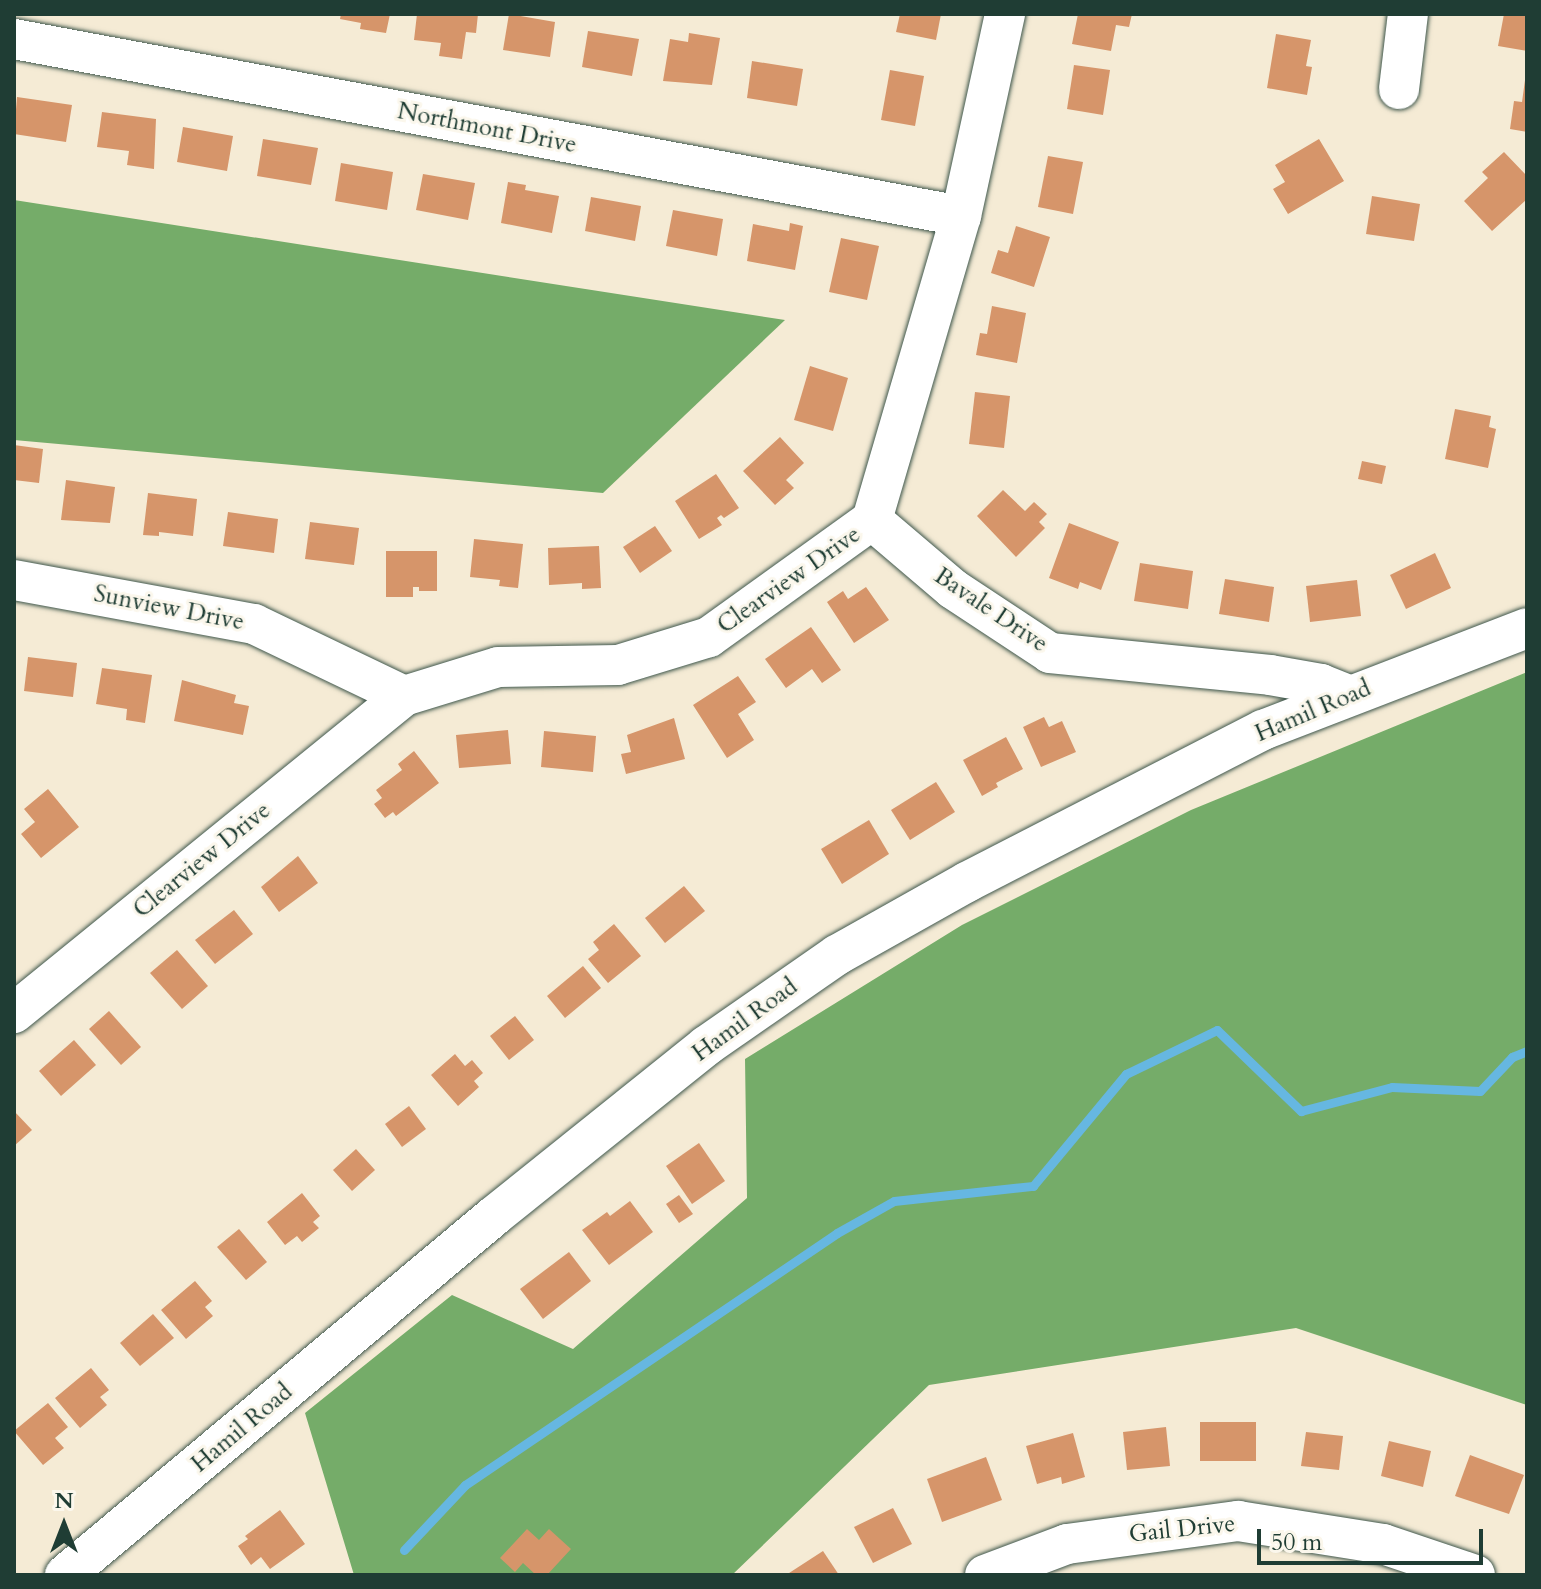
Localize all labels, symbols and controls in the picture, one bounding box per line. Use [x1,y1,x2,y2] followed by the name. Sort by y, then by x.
[395,97,579,159] street label: Northmont Drive
[712,520,866,640] street label: Clearview Drive
[929,562,1053,658] street label: Bavale Drive
[91,579,247,637] street label: Sunview Drive
[1251,674,1375,748] street label: Hamil Road
[128,796,276,924] street label: Clearview Drive
[687,972,803,1068] street label: Hamil Road
[186,1378,298,1478] street label: Hamil Road
[24,1485,104,1565] north arrow
[54,1486,74,1516] text: N
[1127,1509,1237,1549] street label: Gail Drive
[1261,1513,1487,1563] scale bar
[1271,1526,1322,1559] text: 50 m

